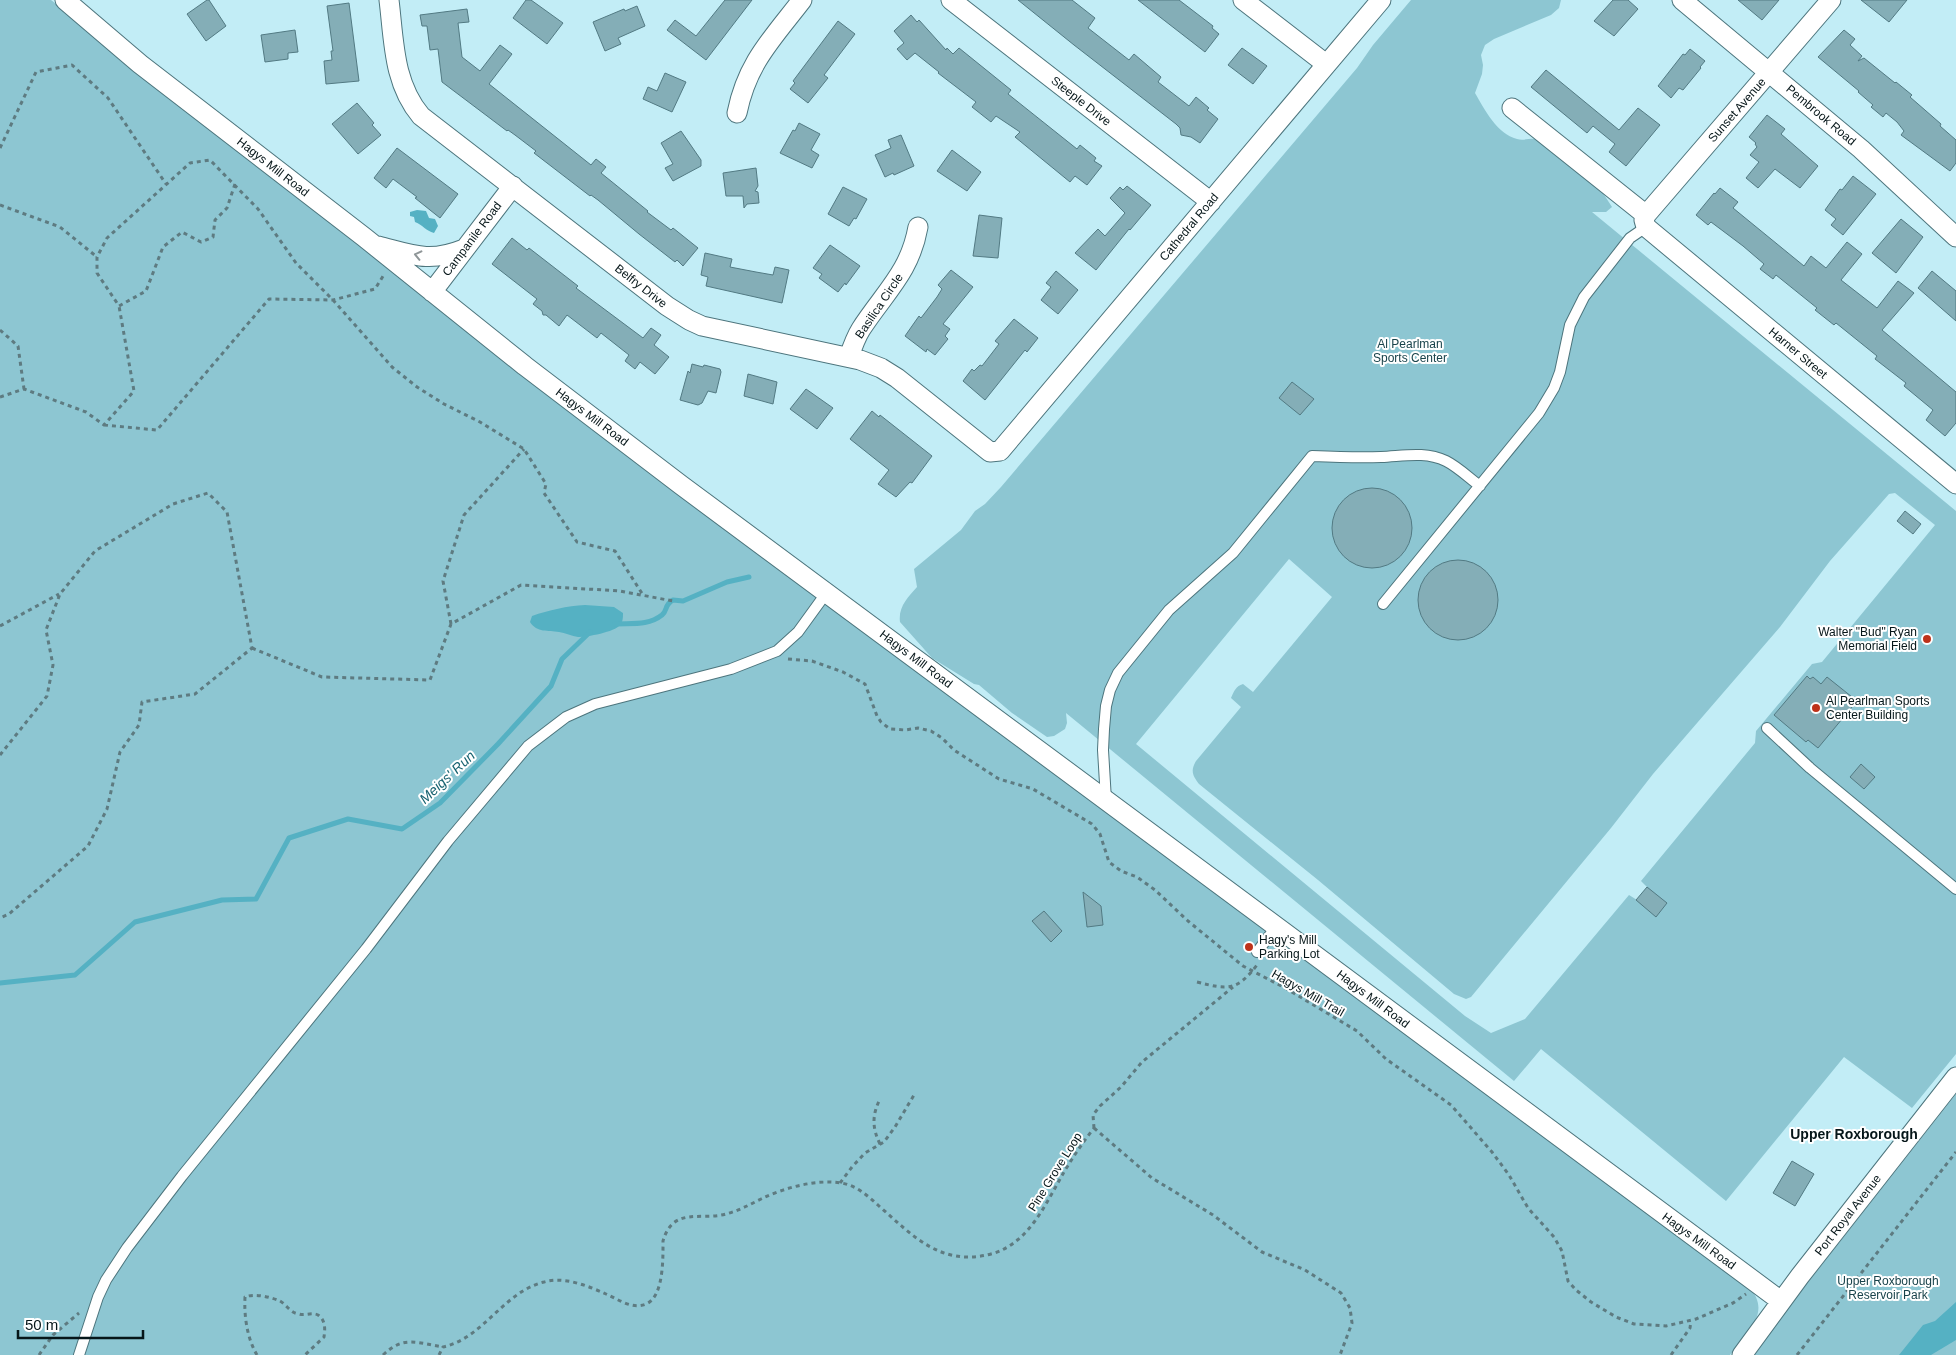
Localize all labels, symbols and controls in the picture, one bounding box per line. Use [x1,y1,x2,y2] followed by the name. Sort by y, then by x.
[1048,73,1114,129] street label: Steeple Drive
[1705,75,1769,145] street label: Sunset Avenue
[1783,82,1859,148] street label: Pembrook Road
[234,135,312,199] street label: Hagys Mill Road
[1157,190,1221,264] street label: Cathedral Road
[440,199,504,279] street label: Campanile Road
[414,250,423,261] one-way arrow
[612,261,670,311] street label: Belfry Drive
[852,271,906,341] street label: Basilica Circle
[1766,324,1831,382] street label: Harner Street
[1373,337,1447,365] park label: Al Pearlman Sports Center
[553,385,631,449] street label: Hagys Mill Road
[1818,625,1917,653] place label: Walter "Bud" Ryan Memorial Field
[877,627,955,691] street label: Hagys Mill Road
[1921,633,1933,645] marker: Walter "Bud" Ryan Memorial Field
[1826,694,1929,722] place label: Al Pearlman Sports Center Building
[1810,702,1822,714] marker: Al Pearlman Sports Center Building
[416,747,478,807] water label: Meigs' Run
[1259,933,1320,961] place label: Hagy's Mill Parking Lot
[1243,941,1255,953] marker: Hagy's Mill Parking Lot
[1269,967,1347,1019] street label: Hagys Mill Trail
[1334,967,1412,1031] street label: Hagys Mill Road
[1790,1126,1918,1142] district label: Upper Roxborough
[1025,1130,1085,1214] street label: Pine Grove Loop
[1812,1171,1884,1258] street label: Port Royal Avenue
[1660,1210,1738,1272] street label: Hagys Mill Road
[1837,1274,1939,1302] park label: Upper Roxborough Reservoir Park
[18,1308,142,1340] scale bar
[25,1316,58,1333] text: 50 m

